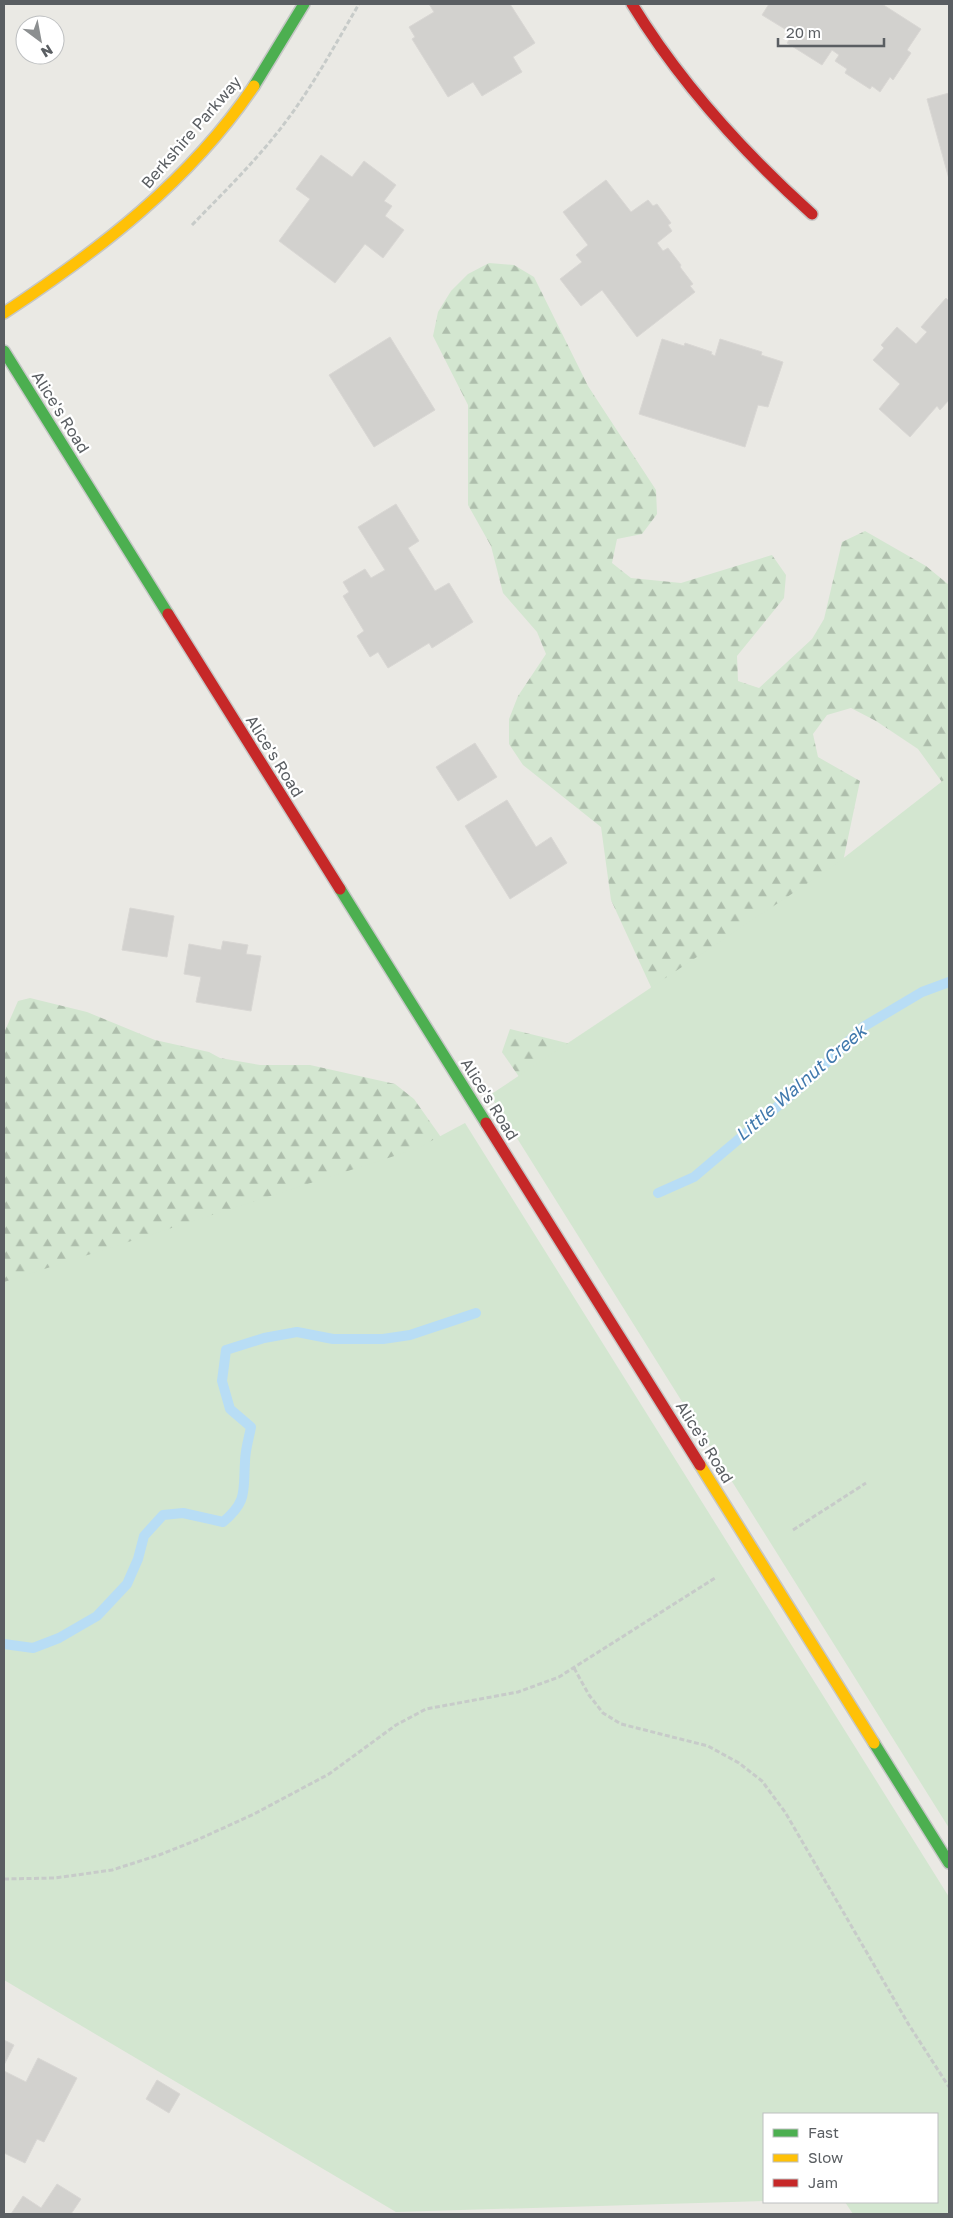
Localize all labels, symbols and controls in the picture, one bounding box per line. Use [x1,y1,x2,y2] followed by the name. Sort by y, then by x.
[15,15,65,65] north arrow
[778,15,884,47] scale bar
[786,23,821,41] text: 20 m
[38,41,56,61] text: N
[137,72,245,192] street label: Berkshire Parkway
[28,367,94,457] street label: Alice's Road
[242,711,308,801] street label: Alice's Road
[730,1018,872,1145] water label: Little Walnut Creek
[457,1054,523,1144] street label: Alice's Road
[672,1397,738,1487] street label: Alice's Road
[763,2113,938,2203] legend
[808,2123,839,2141] text: Fast
[808,2148,843,2166] text: Slow
[808,2173,838,2191] text: Jam

